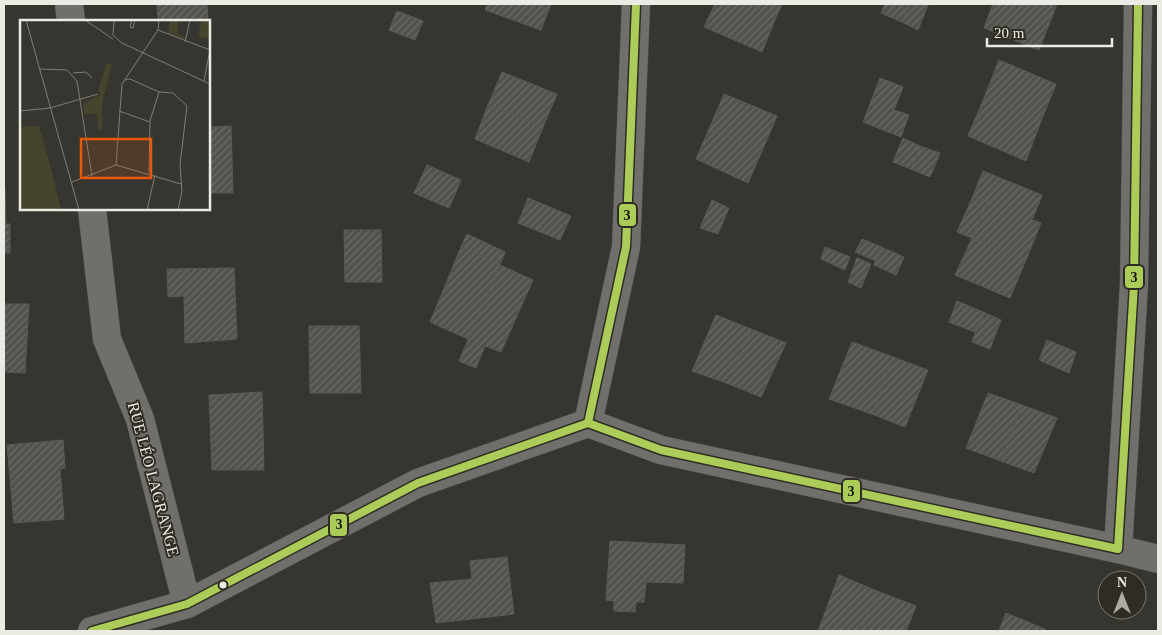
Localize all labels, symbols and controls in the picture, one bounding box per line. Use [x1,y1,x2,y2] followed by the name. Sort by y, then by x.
[987,15,1112,47] scale bar
[20,20,210,210] inset map
[994,25,1025,41] text: 20 m
[618,203,637,227] line badge: 3
[624,208,631,223] text: 3
[1124,265,1144,289] line badge: 3
[1131,270,1138,285] text: 3
[125,400,183,558] street label: RUE LÉO LAGRANGE
[842,479,861,503] line badge: 3
[848,484,855,499] text: 3
[329,513,348,537] line badge: 3
[336,517,343,532] text: 3
[1097,570,1147,620] north arrow
[1117,575,1127,590] text: N
[218,580,228,590] unlabelled marker

